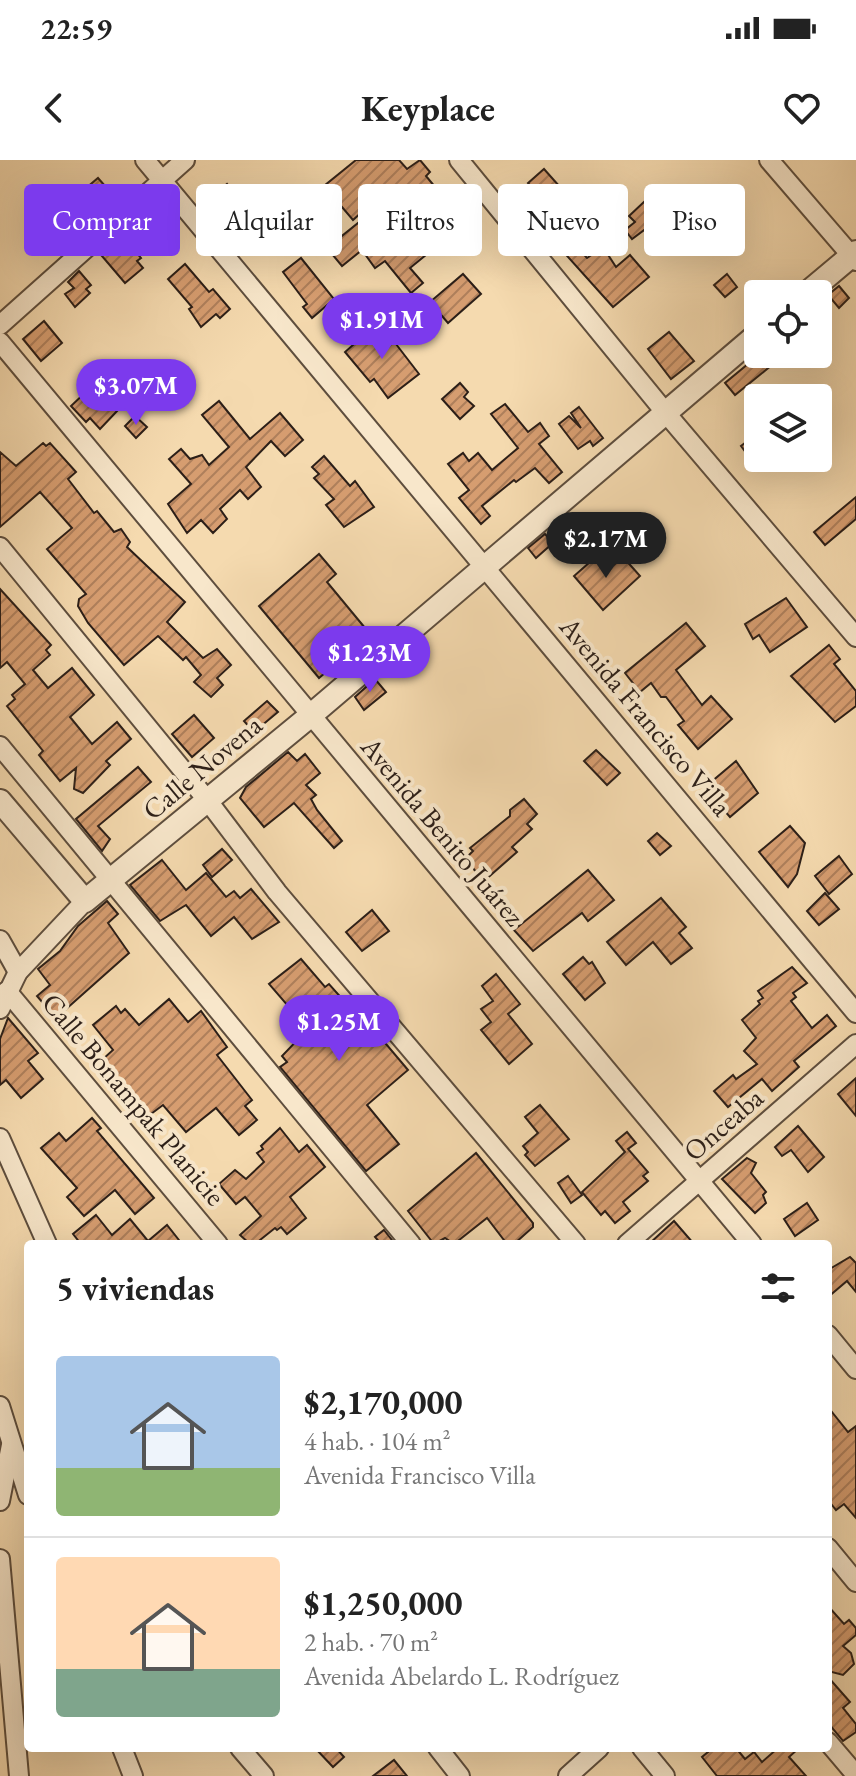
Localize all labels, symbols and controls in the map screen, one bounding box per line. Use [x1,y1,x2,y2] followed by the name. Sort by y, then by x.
[40,9,112,48] text: 22:59
[361,85,495,132] text: Keyplace
[32,86,76,130] icon: back
[780,86,824,130] icon: heart
[24,184,180,256] chip: Comprar
[196,184,342,256] chip: Alquilar
[358,184,482,256] chip: Filtros
[498,184,628,256] chip: Nuevo
[644,184,745,256] chip: Piso
[744,280,832,472] map controls
[744,280,832,368] button: locate
[317,293,447,361] pin: $1.91M
[340,302,424,336] text: $1.91M
[71,359,201,427] pin: $3.07M
[94,368,178,402] text: $3.07M
[744,384,832,472] button: layers
[541,512,671,580] pin: $2.17M
[564,521,648,555] text: $2.17M
[551,608,740,824] street label: Avenida Francisco Villa
[305,626,435,694] pin: $1.23M
[328,635,412,669] text: $1.23M
[135,706,270,827] street label: Calle Novena
[353,728,533,933] street label: Avenida Benito Juárez
[34,985,234,1213] street label: Calle Bonampak Planicie
[274,995,404,1063] pin: $1.25M
[297,1004,381,1038] text: $1.25M
[676,1079,771,1168] street label: Onceaba
[56,1266,214,1310] text: 5 viviendas
[756,1266,800,1310] icon: filters
[304,1380,462,1424] text: $2,170,000
[120,1388,216,1484] icon: home
[304,1424,450,1458] text: 4 hab. · 104 m²
[304,1458,536,1492] text: Avenida Francisco Villa
[304,1581,462,1625] text: $1,250,000
[120,1589,216,1685] icon: home
[304,1625,438,1659] text: 2 hab. · 70 m²
[304,1659,619,1693] text: Avenida Abelardo L. Rodríguez

